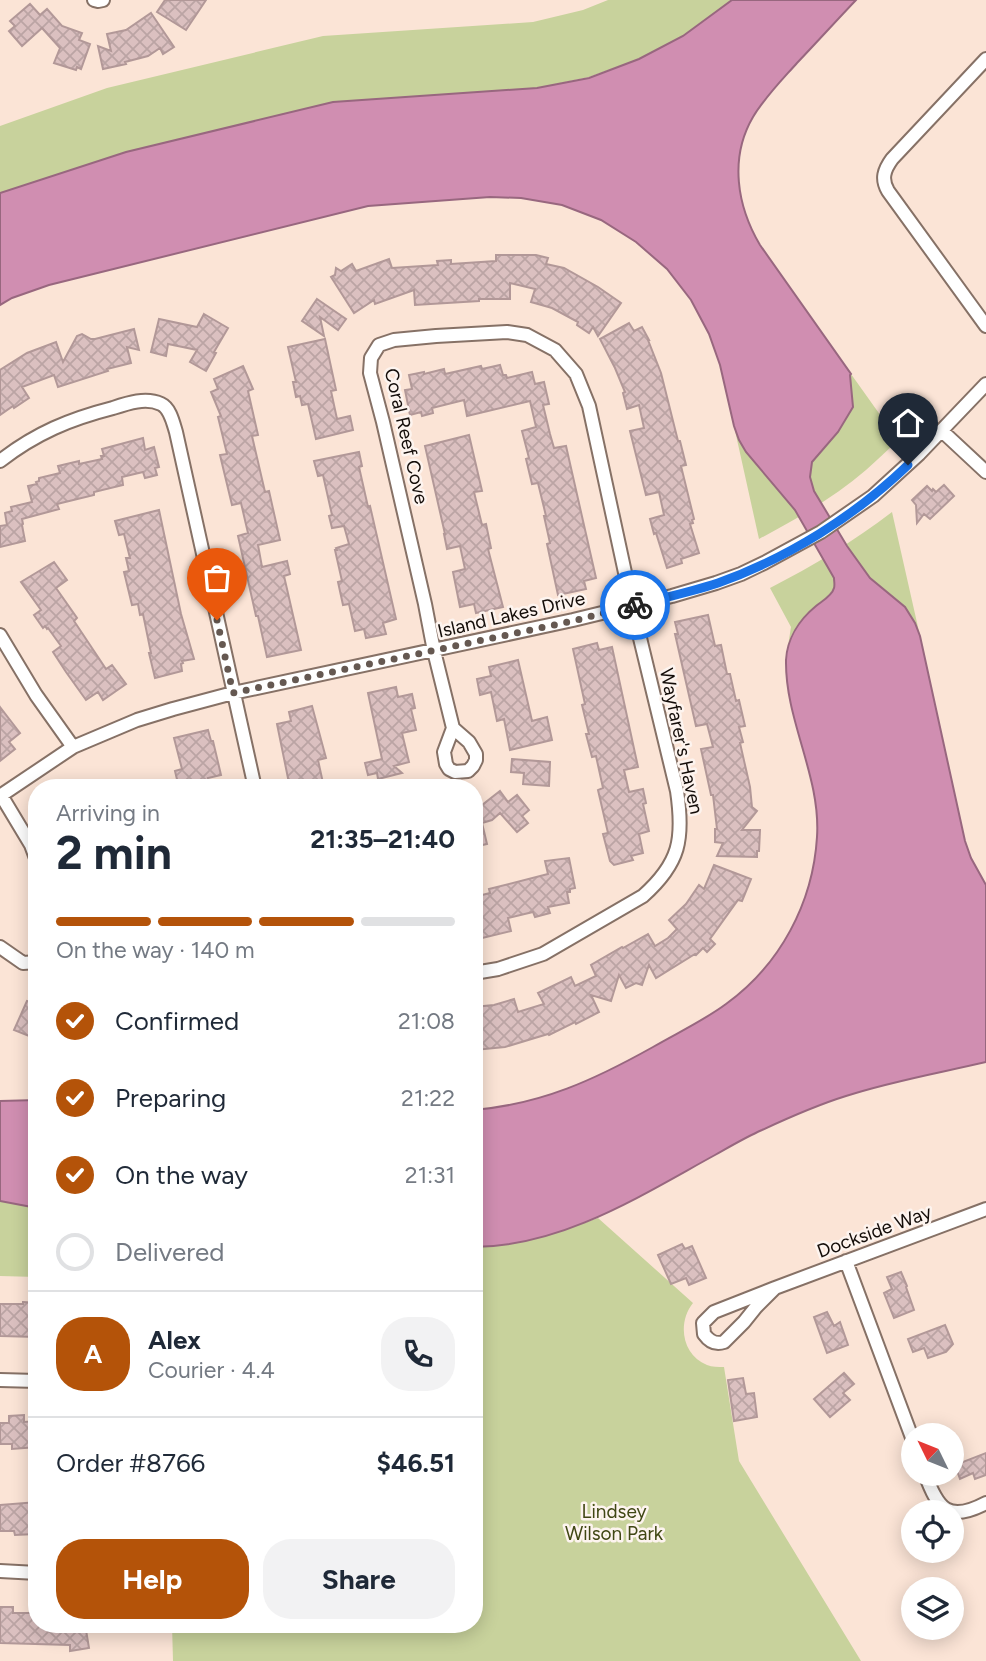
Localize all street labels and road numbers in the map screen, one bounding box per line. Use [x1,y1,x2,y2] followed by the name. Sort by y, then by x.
[380,366,433,506] street label: Coral Reef Cove
[435,586,587,643] street label: Island Lakes Drive
[655,666,708,816] street label: Wayfarer's Haven
[814,1200,935,1263] street label: Dockside Way

